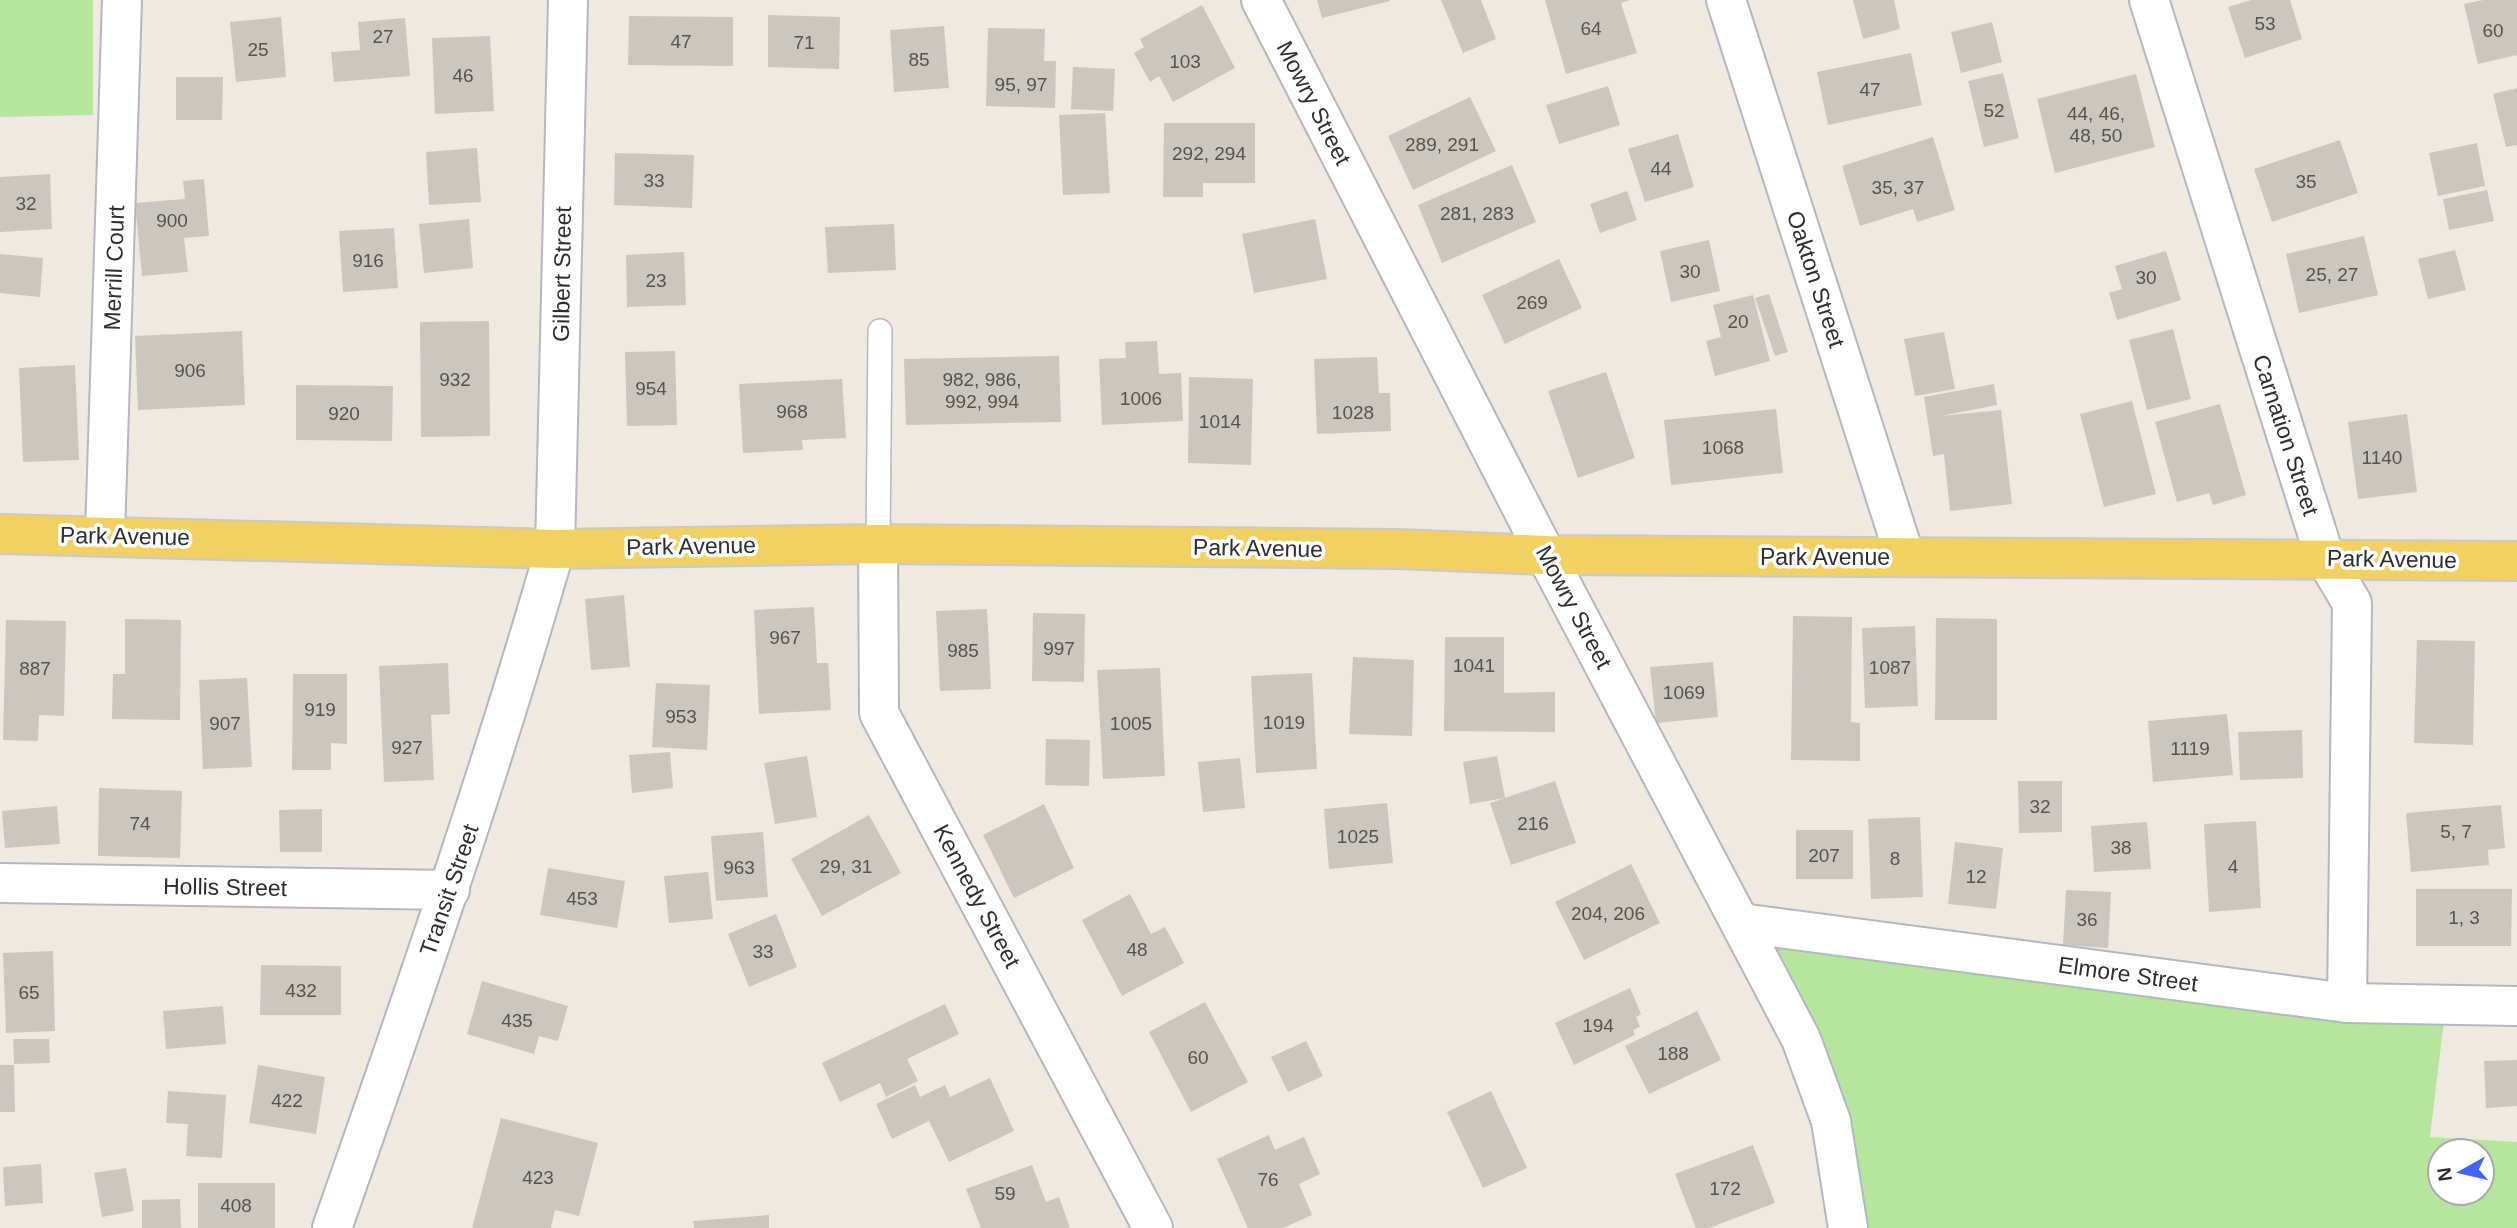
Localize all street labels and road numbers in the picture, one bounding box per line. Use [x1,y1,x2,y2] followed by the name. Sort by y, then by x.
[1272,37,1357,170] street label: Mowry Street
[99,204,129,331] street label: Merrill Court
[548,205,576,342] street label: Gilbert Street
[1782,207,1850,351] street label: Oakton Street
[2248,351,2324,519] street label: Carnation Street
[60,522,190,550] street label: Park Avenue
[626,532,756,560] street label: Park Avenue
[1193,534,1323,562] street label: Park Avenue
[1531,541,1618,673] street label: Mowry Street
[1760,544,1890,570] street label: Park Avenue
[2327,545,2457,573] street label: Park Avenue
[414,820,484,959] street label: Transit Street
[928,820,1026,973] street label: Kennedy Street
[163,873,288,901] street label: Hollis Street
[2057,951,2200,997] street label: Elmore Street

